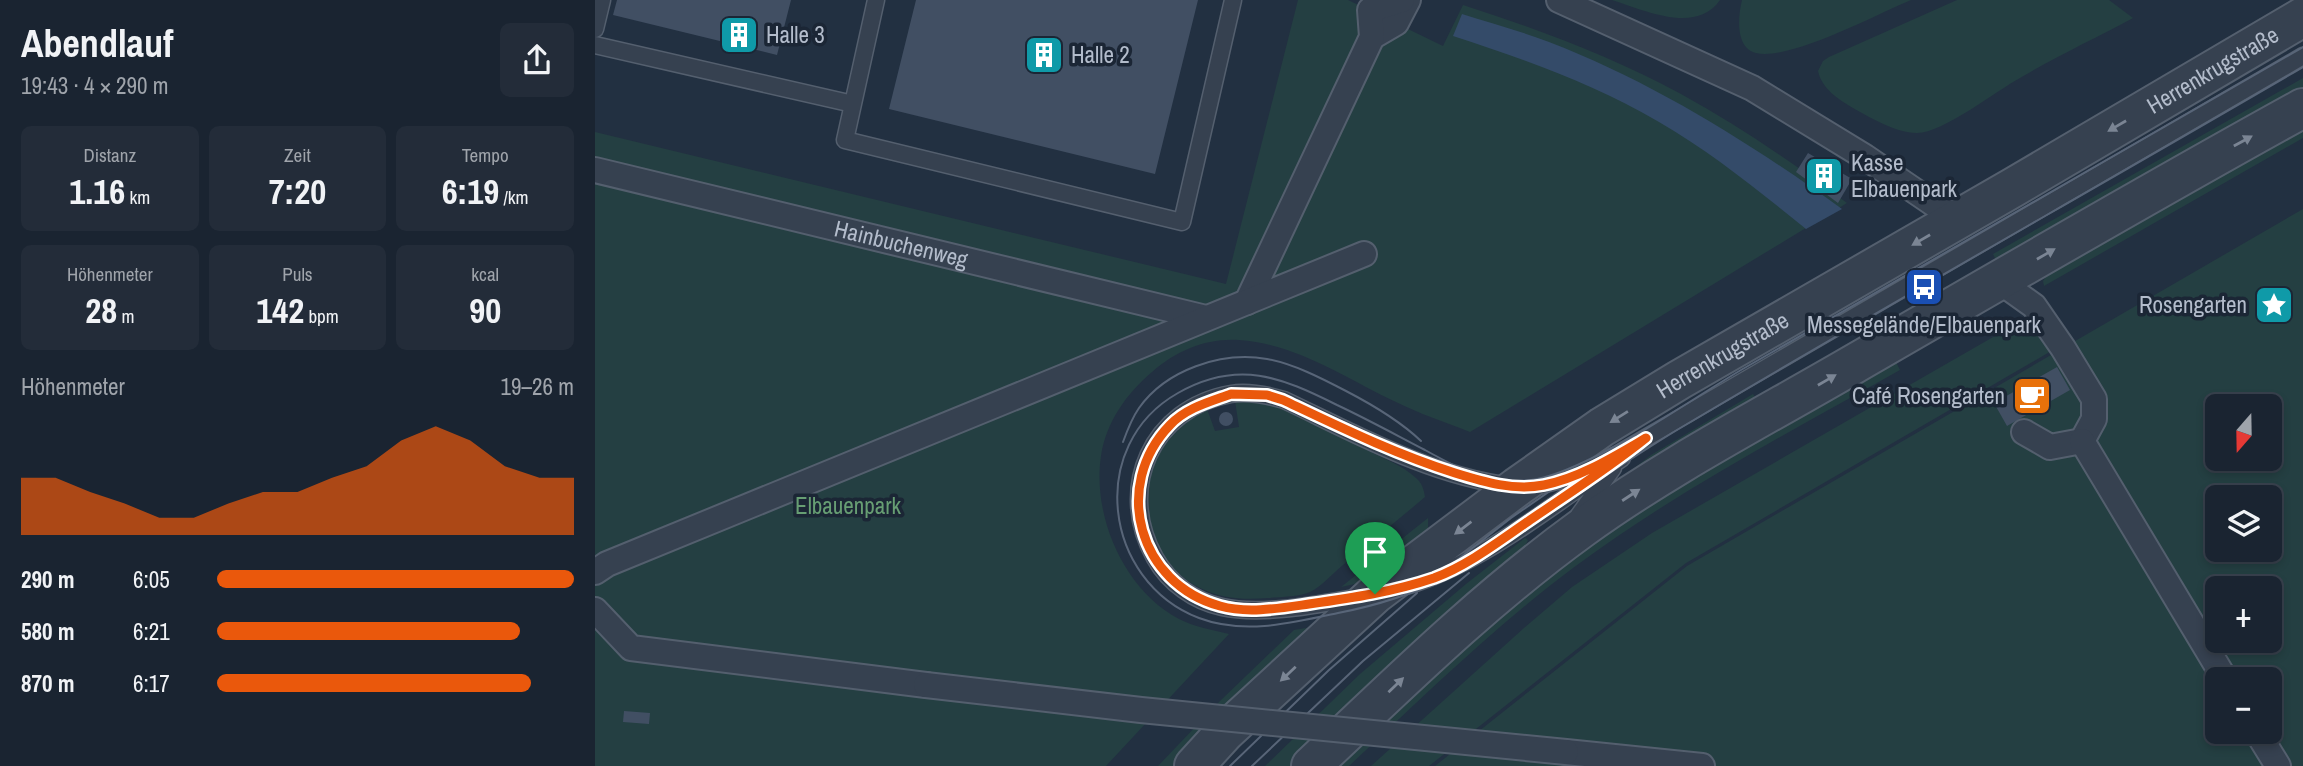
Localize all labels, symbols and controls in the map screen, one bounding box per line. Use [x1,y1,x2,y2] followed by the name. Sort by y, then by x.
[718,14,760,56] building icon: Halle 3
[21,18,173,69] text: Abendlauf
[766,19,825,50] place label: Halle 3
[2141,19,2284,121] street label: Herrenkrugstraße
[500,23,574,97] button: share
[1023,34,1065,76] building icon: Halle 2
[1071,39,1130,70] place label: Halle 2
[21,70,168,101] text: 19:43 · 4 × 290 m
[2108,120,2127,132] one-way arrow
[2234,135,2253,147] one-way arrow
[83,142,136,168] text: Distanz
[284,142,311,168] text: Zeit
[462,142,509,168] text: Tempo
[1851,147,1957,204] place label: Kasse Elbauenpark
[1803,155,1845,197] building icon: Kasse Elbauenpark
[69,168,125,215] text: 1.16
[269,168,326,215] text: 7:20
[442,168,499,215] text: 6:19
[125,184,150,210] text: km
[499,184,529,210] text: /km
[831,213,972,275] street label: Hainbuchenweg
[1911,234,1930,246] one-way arrow
[2036,248,2055,260] one-way arrow
[67,261,153,287] text: Höhenmeter
[282,261,313,287] text: Puls
[471,261,499,287] text: kcal
[1903,266,1945,308] bus stop icon: Messegelände/Elbauenpark
[2253,284,2295,326] place icon: Rosengarten
[85,287,117,334] text: 28
[256,287,304,334] text: 142
[469,287,501,334] text: 90
[2139,289,2247,320] place label: Rosengarten
[117,303,134,329] text: m
[304,303,339,329] text: bpm
[1650,304,1794,405] street label: Herrenkrugstraße
[1807,309,2041,340] place label: Messegelände/Elbauenpark
[21,371,125,402] text: Höhenmeter
[501,371,574,402] text: 19–26 m
[1818,374,1837,386] one-way arrow
[2011,375,2053,417] cafe icon: Café Rosengarten
[1852,380,2005,411] place label: Café Rosengarten
[2205,394,2282,471] north arrow
[2205,394,2282,744] map controls
[1609,410,1628,423] one-way arrow
[2205,485,2282,562] button: layers
[1622,488,1641,501] one-way arrow
[795,490,902,521] park label: Elbauenpark
[1454,520,1472,535] one-way arrow
[1345,522,1405,594] pin
[1356,533,1394,571] icon: arrive
[21,564,74,595] text: 290 m
[133,564,170,595] text: 6:05
[2205,576,2282,653] button: +
[21,616,74,647] text: 580 m
[133,616,170,647] text: 6:21
[1280,665,1297,681] one-way arrow
[2205,667,2282,744] button: −
[21,668,74,699] text: 870 m
[133,668,170,699] text: 6:17
[1388,677,1405,694] one-way arrow

